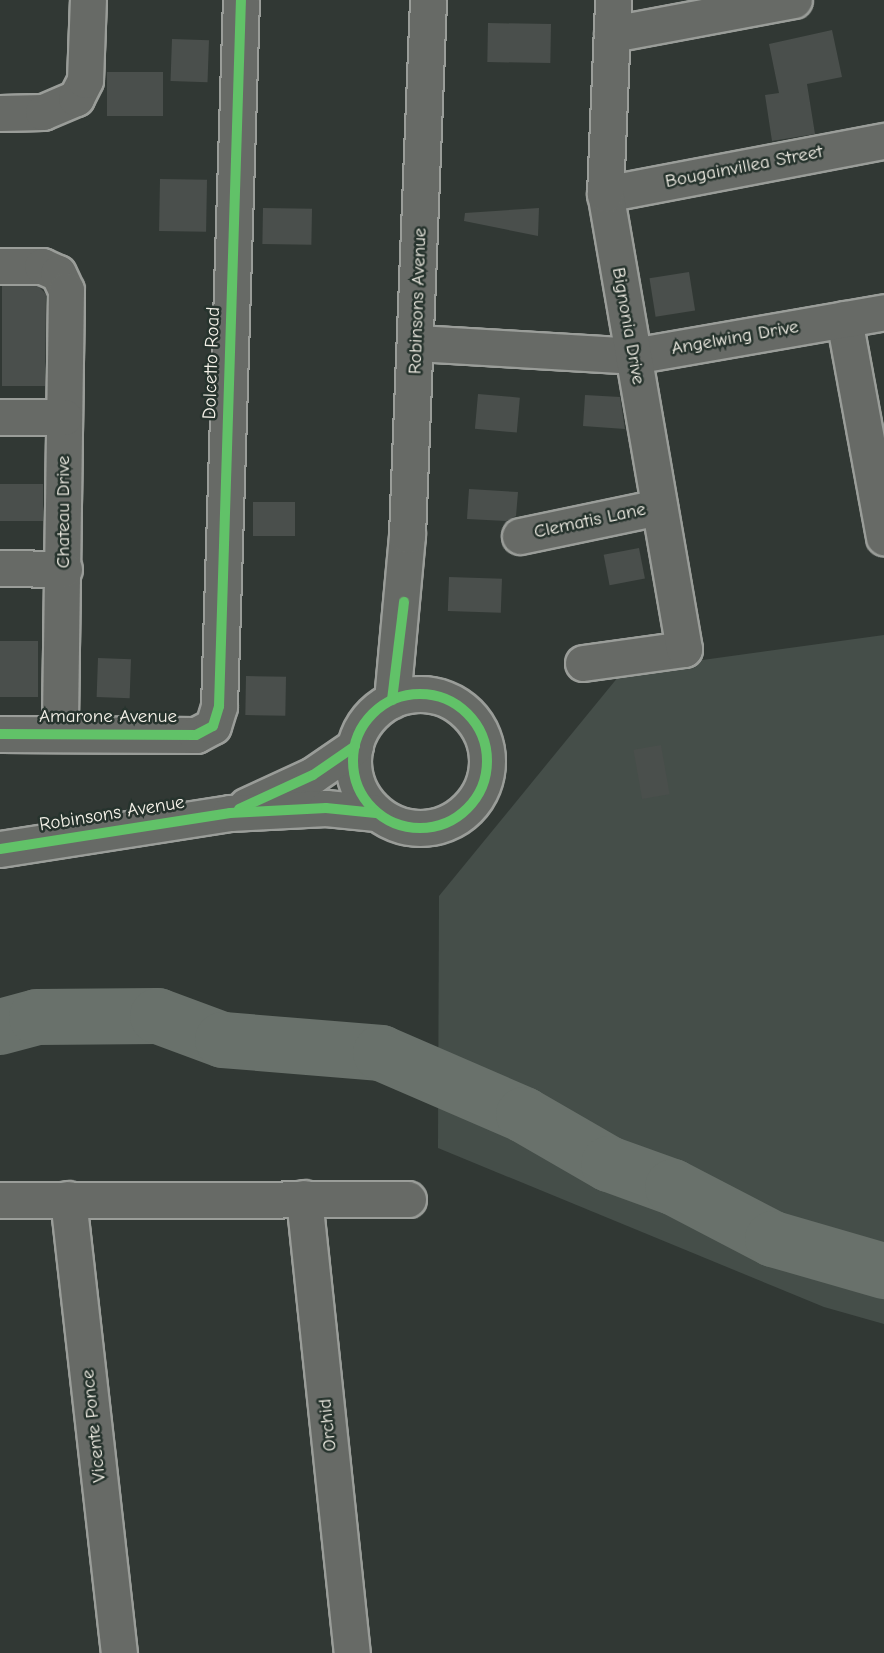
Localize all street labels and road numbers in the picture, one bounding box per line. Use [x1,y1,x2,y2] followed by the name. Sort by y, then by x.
[663,141,825,193] street label: Bougainvillea Street
[404,227,432,375] street label: Robinsons Avenue
[606,266,650,386] street label: Bignonia Drive
[199,306,225,420] street label: Dolcetto Road
[670,316,800,360] street label: Angelwing Drive
[53,456,75,568] street label: Chateau Drive
[532,498,648,544] street label: Clematis Lane
[39,706,177,728] street label: Amarone Avenue
[38,791,186,837] street label: Robinsons Avenue
[77,1368,111,1484] street label: Vicente Ponce
[314,1397,342,1453] street label: Orchid

